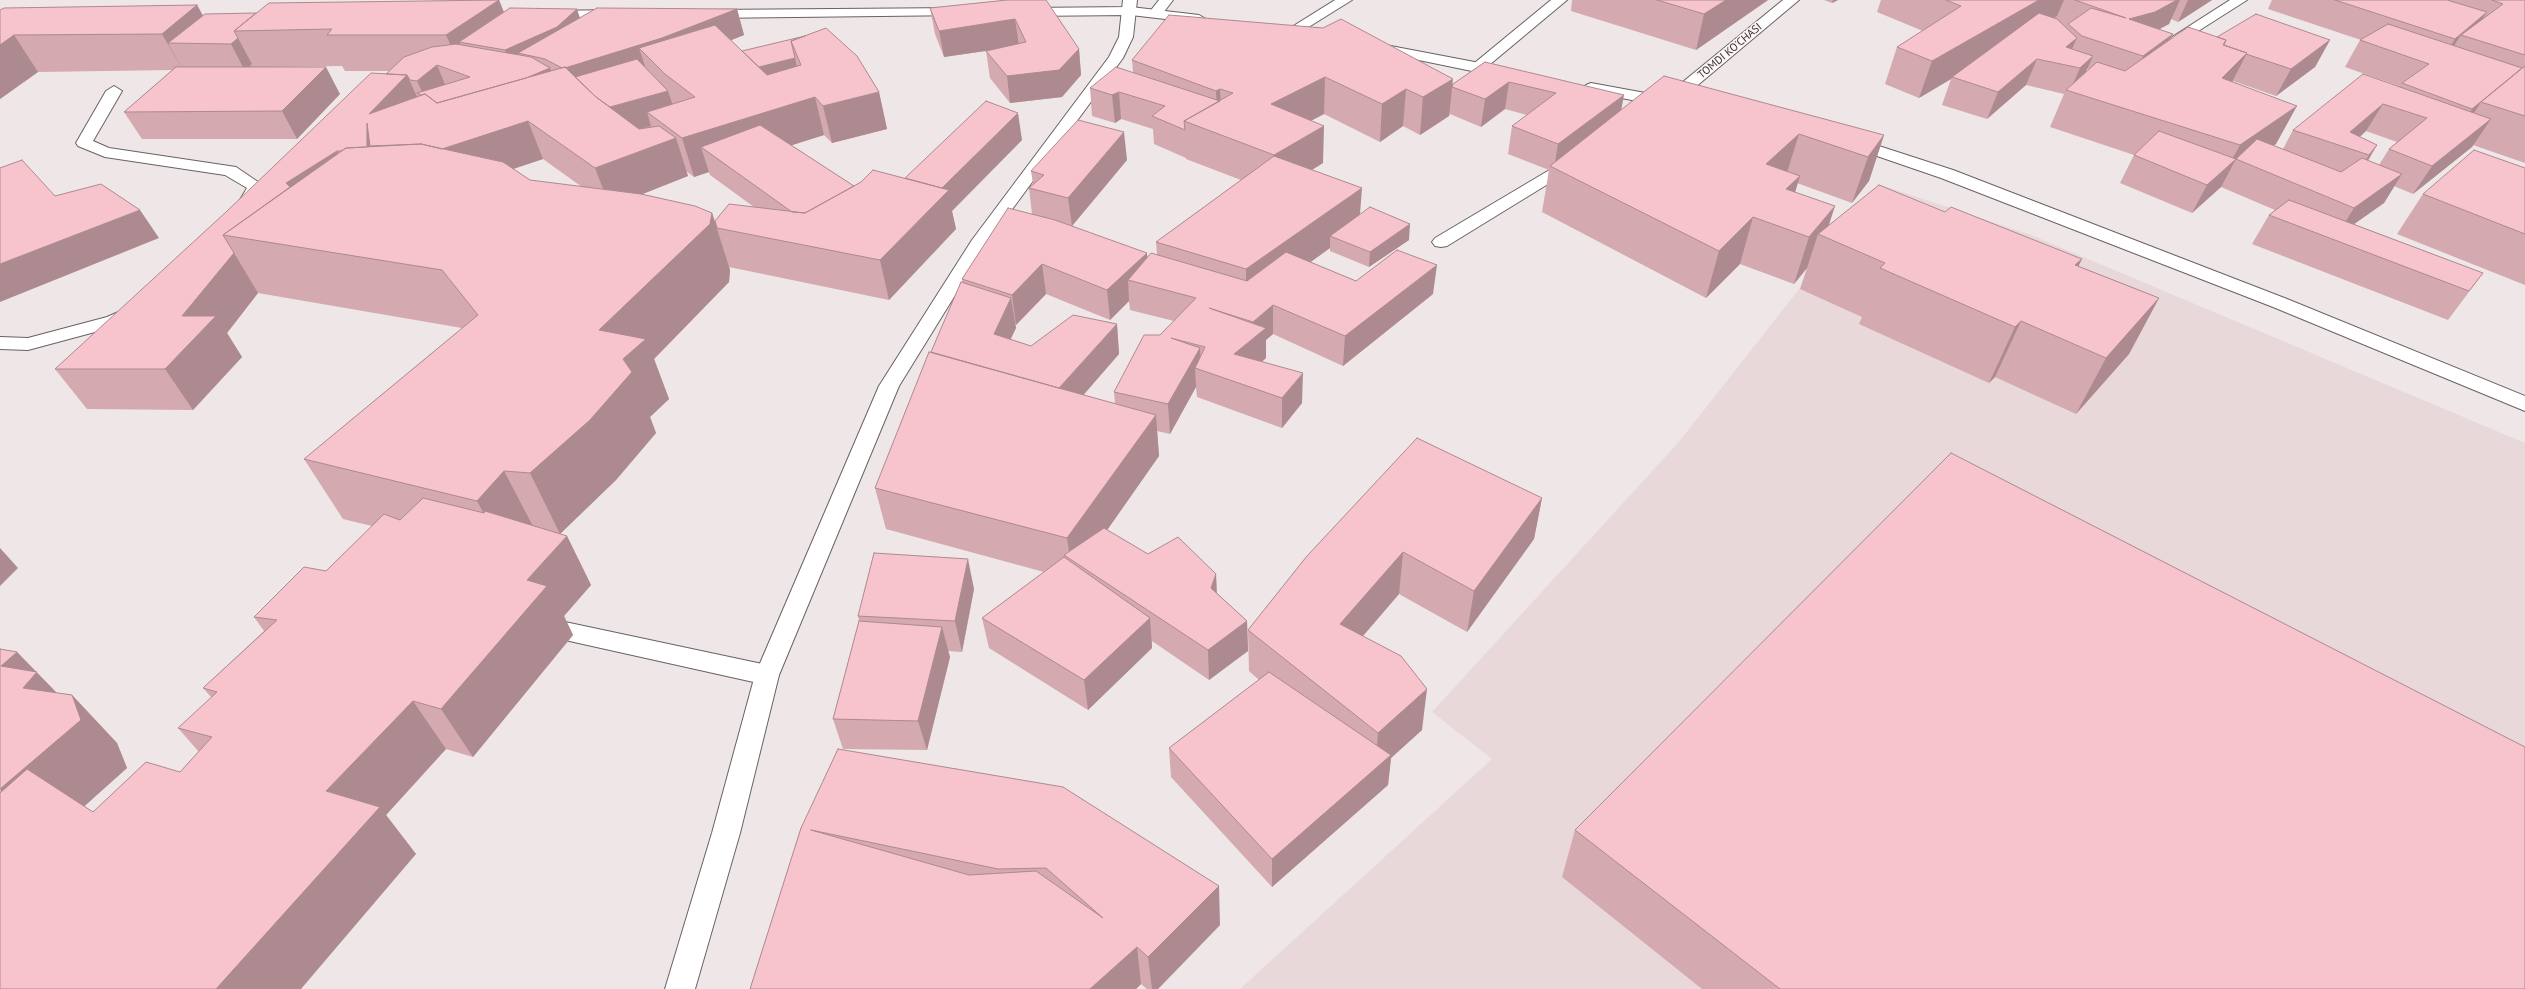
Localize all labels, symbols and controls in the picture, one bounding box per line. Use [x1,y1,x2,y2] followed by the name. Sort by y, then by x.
[1695,20,1765,82] street label: TOMDI KO'CHASI

